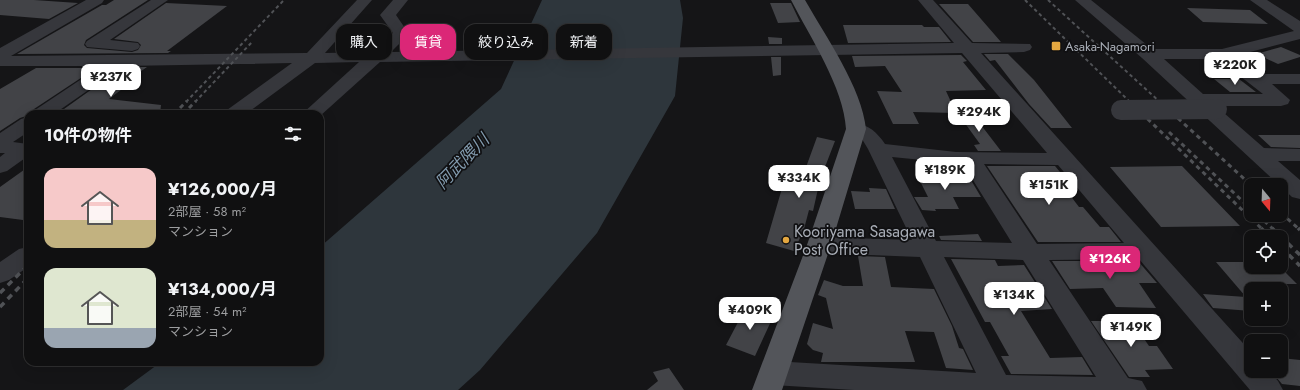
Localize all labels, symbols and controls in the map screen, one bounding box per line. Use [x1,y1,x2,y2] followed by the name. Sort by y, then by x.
[336,24,392,60] chip: 購入
[400,24,456,60] chip: 賃貸
[464,24,548,60] chip: 絞り込み
[556,24,612,60] chip: 新着
[1065,37,1155,56] place label: Asaka-Nagamori
[1050,40,1062,52] marker: Asaka-Nagamori
[1207,52,1263,86] pin: ¥220K
[1213,55,1257,74] text: ¥220K
[83,64,139,98] pin: ¥237K
[90,67,132,86] text: ¥237K
[951,99,1007,133] pin: ¥294K
[957,102,1001,121] text: ¥294K
[44,123,132,147] text: 10件の物件
[282,123,304,145] icon: filters
[430,127,496,194] water label: 阿武隈川
[917,157,973,191] pin: ¥189K
[924,160,966,179] text: ¥189K
[771,165,827,199] pin: ¥334K
[777,168,821,187] text: ¥334K
[1021,172,1077,206] pin: ¥151K
[1029,175,1069,194] text: ¥151K
[168,177,277,201] text: ¥126,000/月
[1244,178,1288,222] north arrow
[1244,178,1288,378] map controls
[76,184,124,232] icon: home
[168,202,246,221] text: 2部屋 · 58 m²
[794,220,935,261] place label: Kooriyama Sasagawa Post Office
[168,222,233,241] text: マンション
[1244,230,1288,274] button: locate
[781,235,791,245] marker: Kooriyama Sasagawa Post Office
[1082,246,1138,280] pin: ¥126K
[1089,249,1131,268] text: ¥126K
[168,277,277,301] text: ¥134,000/月
[986,282,1042,316] pin: ¥134K
[1244,282,1288,326] button: +
[76,284,124,332] icon: home
[993,285,1035,304] text: ¥134K
[722,297,778,331] pin: ¥409K
[728,300,772,319] text: ¥409K
[168,302,247,321] text: 2部屋 · 54 m²
[1103,314,1159,348] pin: ¥149K
[1110,317,1152,336] text: ¥149K
[168,322,233,341] text: マンション
[1244,334,1288,378] button: −

